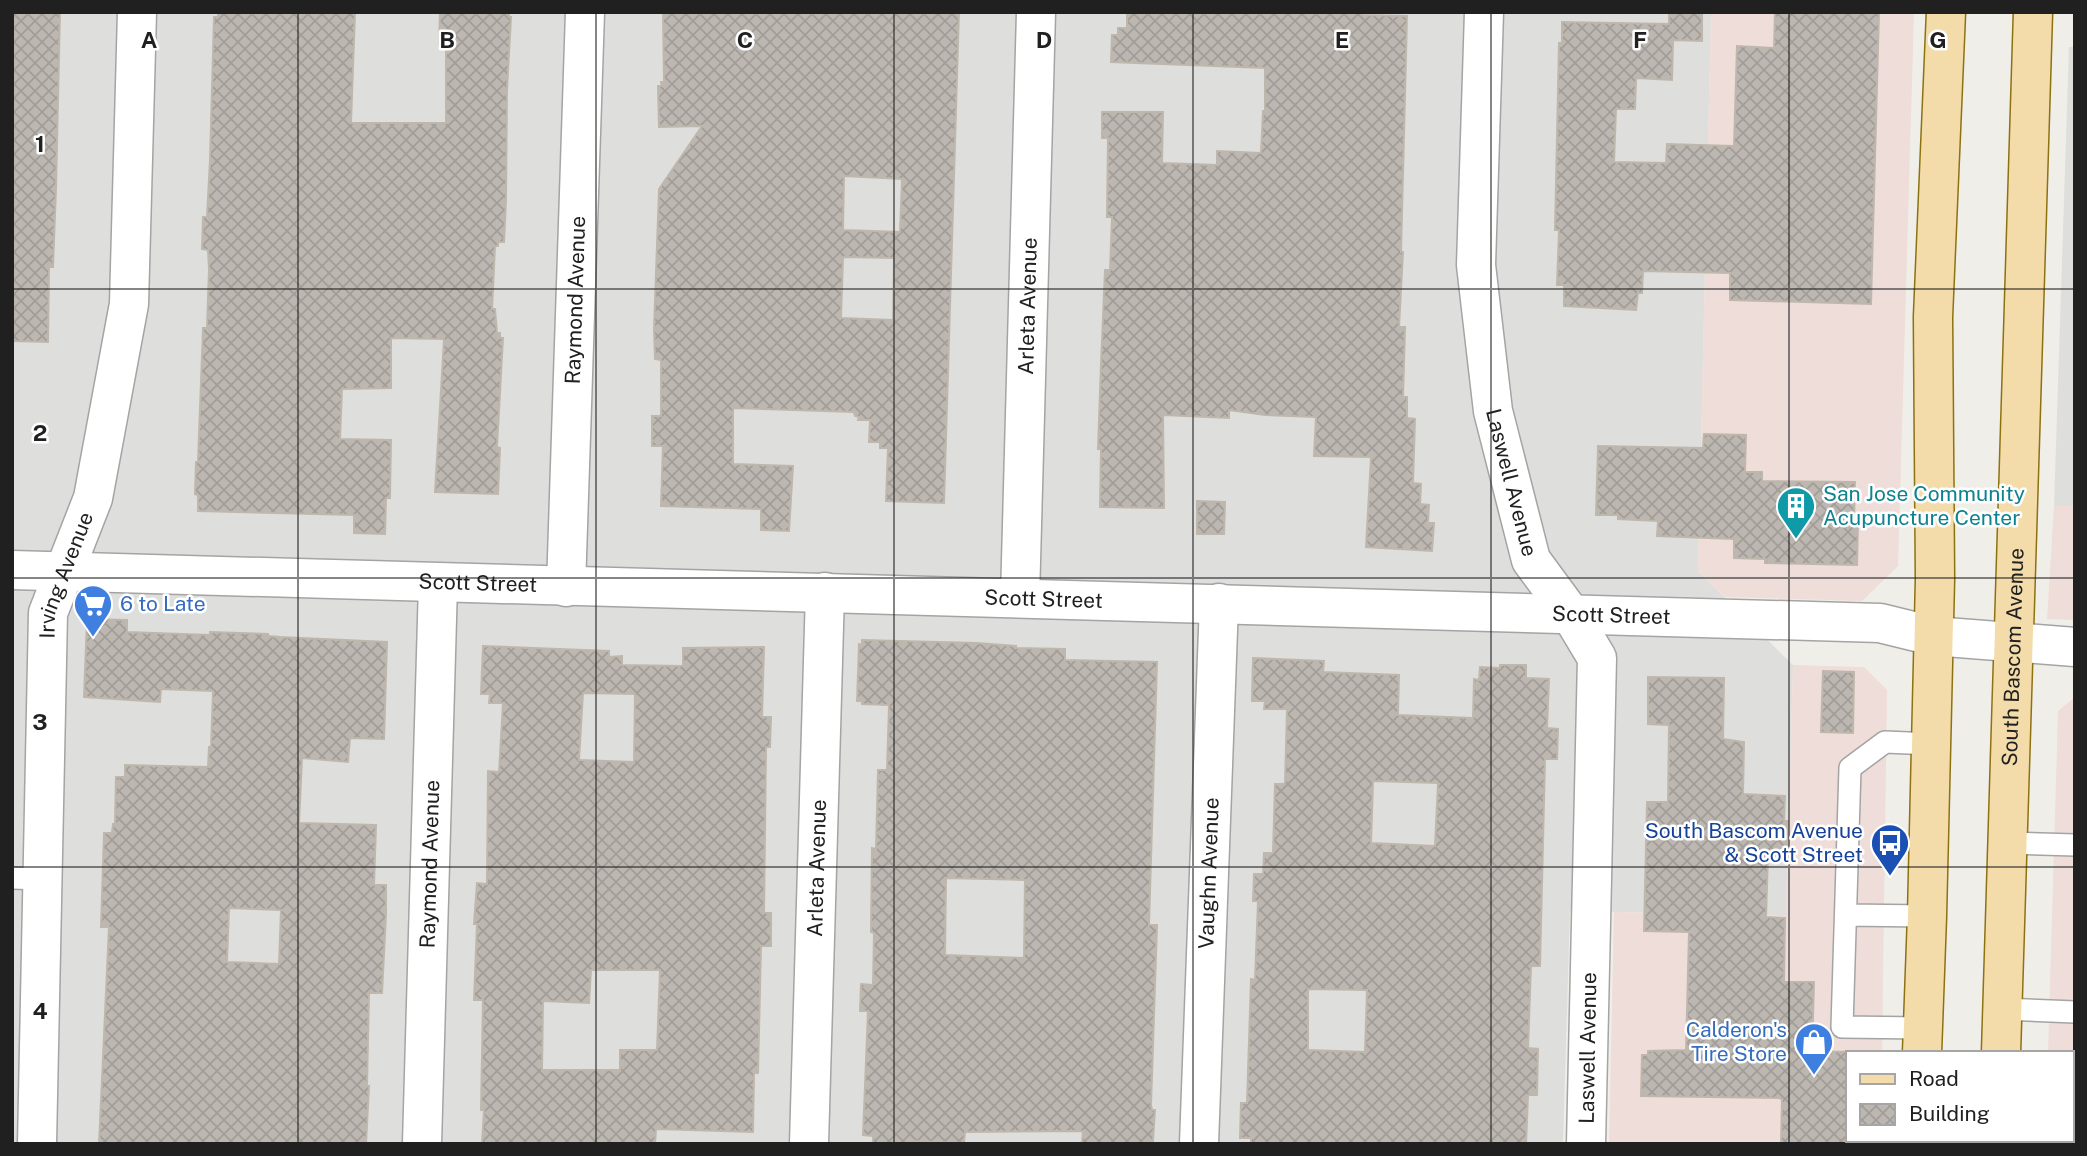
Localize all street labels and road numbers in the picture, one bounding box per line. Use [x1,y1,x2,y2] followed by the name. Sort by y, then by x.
[560,216,590,385] street label: Raymond Avenue
[1013,237,1042,375] street label: Arleta Avenue
[1481,406,1543,559] street label: Laswell Avenue
[34,508,98,639] street label: Irving Avenue
[1997,548,2029,767] street label: South Bascom Avenue
[418,569,537,597] street label: Scott Street
[984,585,1103,613] street label: Scott Street
[1552,601,1671,629] street label: Scott Street
[415,780,444,949] street label: Raymond Avenue
[1193,797,1224,949] street label: Vaughn Avenue
[802,799,831,937] street label: Arleta Avenue
[1574,972,1601,1124] street label: Laswell Avenue

